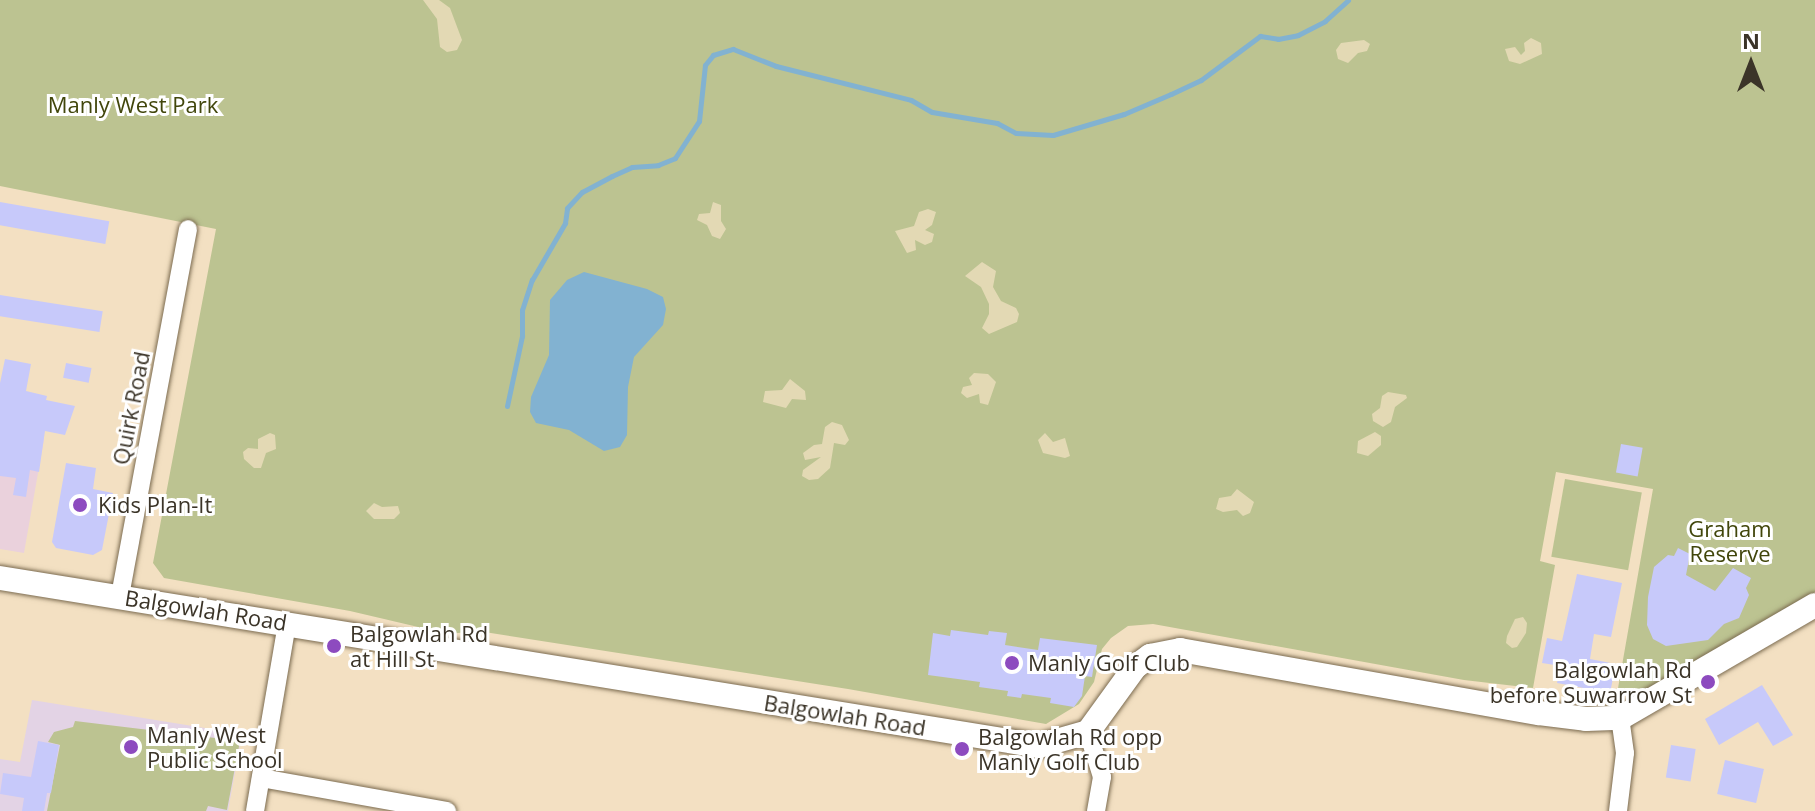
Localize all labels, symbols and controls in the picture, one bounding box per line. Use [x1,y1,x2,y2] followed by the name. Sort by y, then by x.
[1711,24,1791,104] north arrow
[1742,25,1760,55] text: N
[48,92,218,118] park label: Manly West Park
[107,349,155,467] street label: Quirk Road
[98,492,212,518] place label: Kids Plan-It
[69,494,91,516] marker: Kids Plan-It
[1688,515,1772,566] park label: Graham Reserve
[123,584,289,636] street label: Balgowlah Road
[350,620,488,672] place label: Balgowlah Rd at Hill St
[325,637,343,655] marker: Balgowlah Rd at Hill St
[1028,650,1190,676] place label: Manly Golf Club
[1003,654,1021,672] marker: Manly Golf Club
[1490,656,1692,708] place label: Balgowlah Rd before Suwarrow St
[1699,673,1717,691] marker: Balgowlah Rd before Suwarrow St
[762,689,928,741] street label: Balgowlah Road
[147,721,283,772] place label: Manly West Public School
[978,723,1162,774] place label: Balgowlah Rd opp Manly Golf Club
[122,738,140,756] marker: Manly West Public School
[953,740,971,758] marker: Balgowlah Rd opp Manly Golf Club

